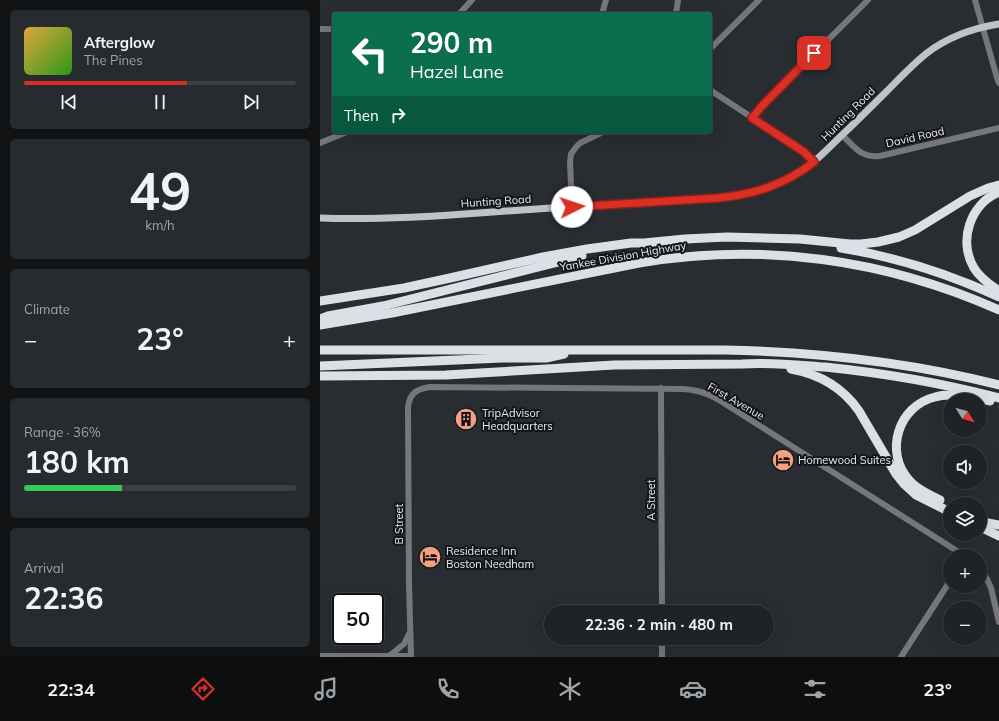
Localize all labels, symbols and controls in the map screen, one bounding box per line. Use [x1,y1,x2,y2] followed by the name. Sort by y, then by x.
[410,25,493,60] text: 290 m
[344,28,396,80] icon: left
[84,33,155,52] text: Afterglow
[797,36,831,70] pin
[803,42,825,64] icon: arrive
[84,52,143,68] text: The Pines
[410,60,503,83] text: Hazel Lane
[818,84,878,144] street label: Hunting Road
[58,91,80,113] icon: previous
[149,91,171,113] icon: pause
[240,91,262,113] icon: next
[387,104,409,126] icon: right
[344,106,379,125] text: Then
[884,123,946,151] street label: David Road
[129,158,191,223] text: 49
[551,186,593,228] position arrow
[460,192,532,210] street label: Hunting Road
[145,217,175,233] text: km/h
[558,238,687,274] street label: Yankee Division Highway
[24,301,70,317] text: Climate
[136,320,184,358] text: 23°
[24,326,37,354] text: −
[283,326,296,354] text: +
[705,379,767,423] street label: First Avenue
[943,393,987,437] north arrow
[943,393,987,645] map controls
[453,406,479,432] building icon: TripAdvisor Headquarters
[482,406,553,433] place label: TripAdvisor Headquarters
[24,424,101,440] text: Range · 36%
[24,443,130,481] text: 180 km
[943,445,987,489] button: sound
[770,447,796,473] hotel icon: Homewood Suites
[798,453,891,467] place label: Homewood Suites
[644,479,658,521] street label: A Street
[943,497,987,541] button: layers
[392,503,406,544] street label: B Street
[417,544,443,570] hotel icon: Residence Inn Boston Needham
[446,544,534,571] place label: Residence Inn Boston Needham
[943,549,987,593] button: +
[24,560,64,576] text: Arrival
[24,579,103,617] text: 22:36
[332,593,384,645] speed limit sign: 50
[943,601,987,645] button: −
[585,615,733,634] text: 22:36 · 2 min · 480 m
[189,675,217,703] icon: directions
[312,675,340,703] icon: music
[434,675,462,703] icon: phone
[556,675,584,703] icon: climate
[679,675,707,703] icon: car
[801,675,829,703] icon: filters
[47,678,95,701] text: 22:34
[923,678,952,701] text: 23°

